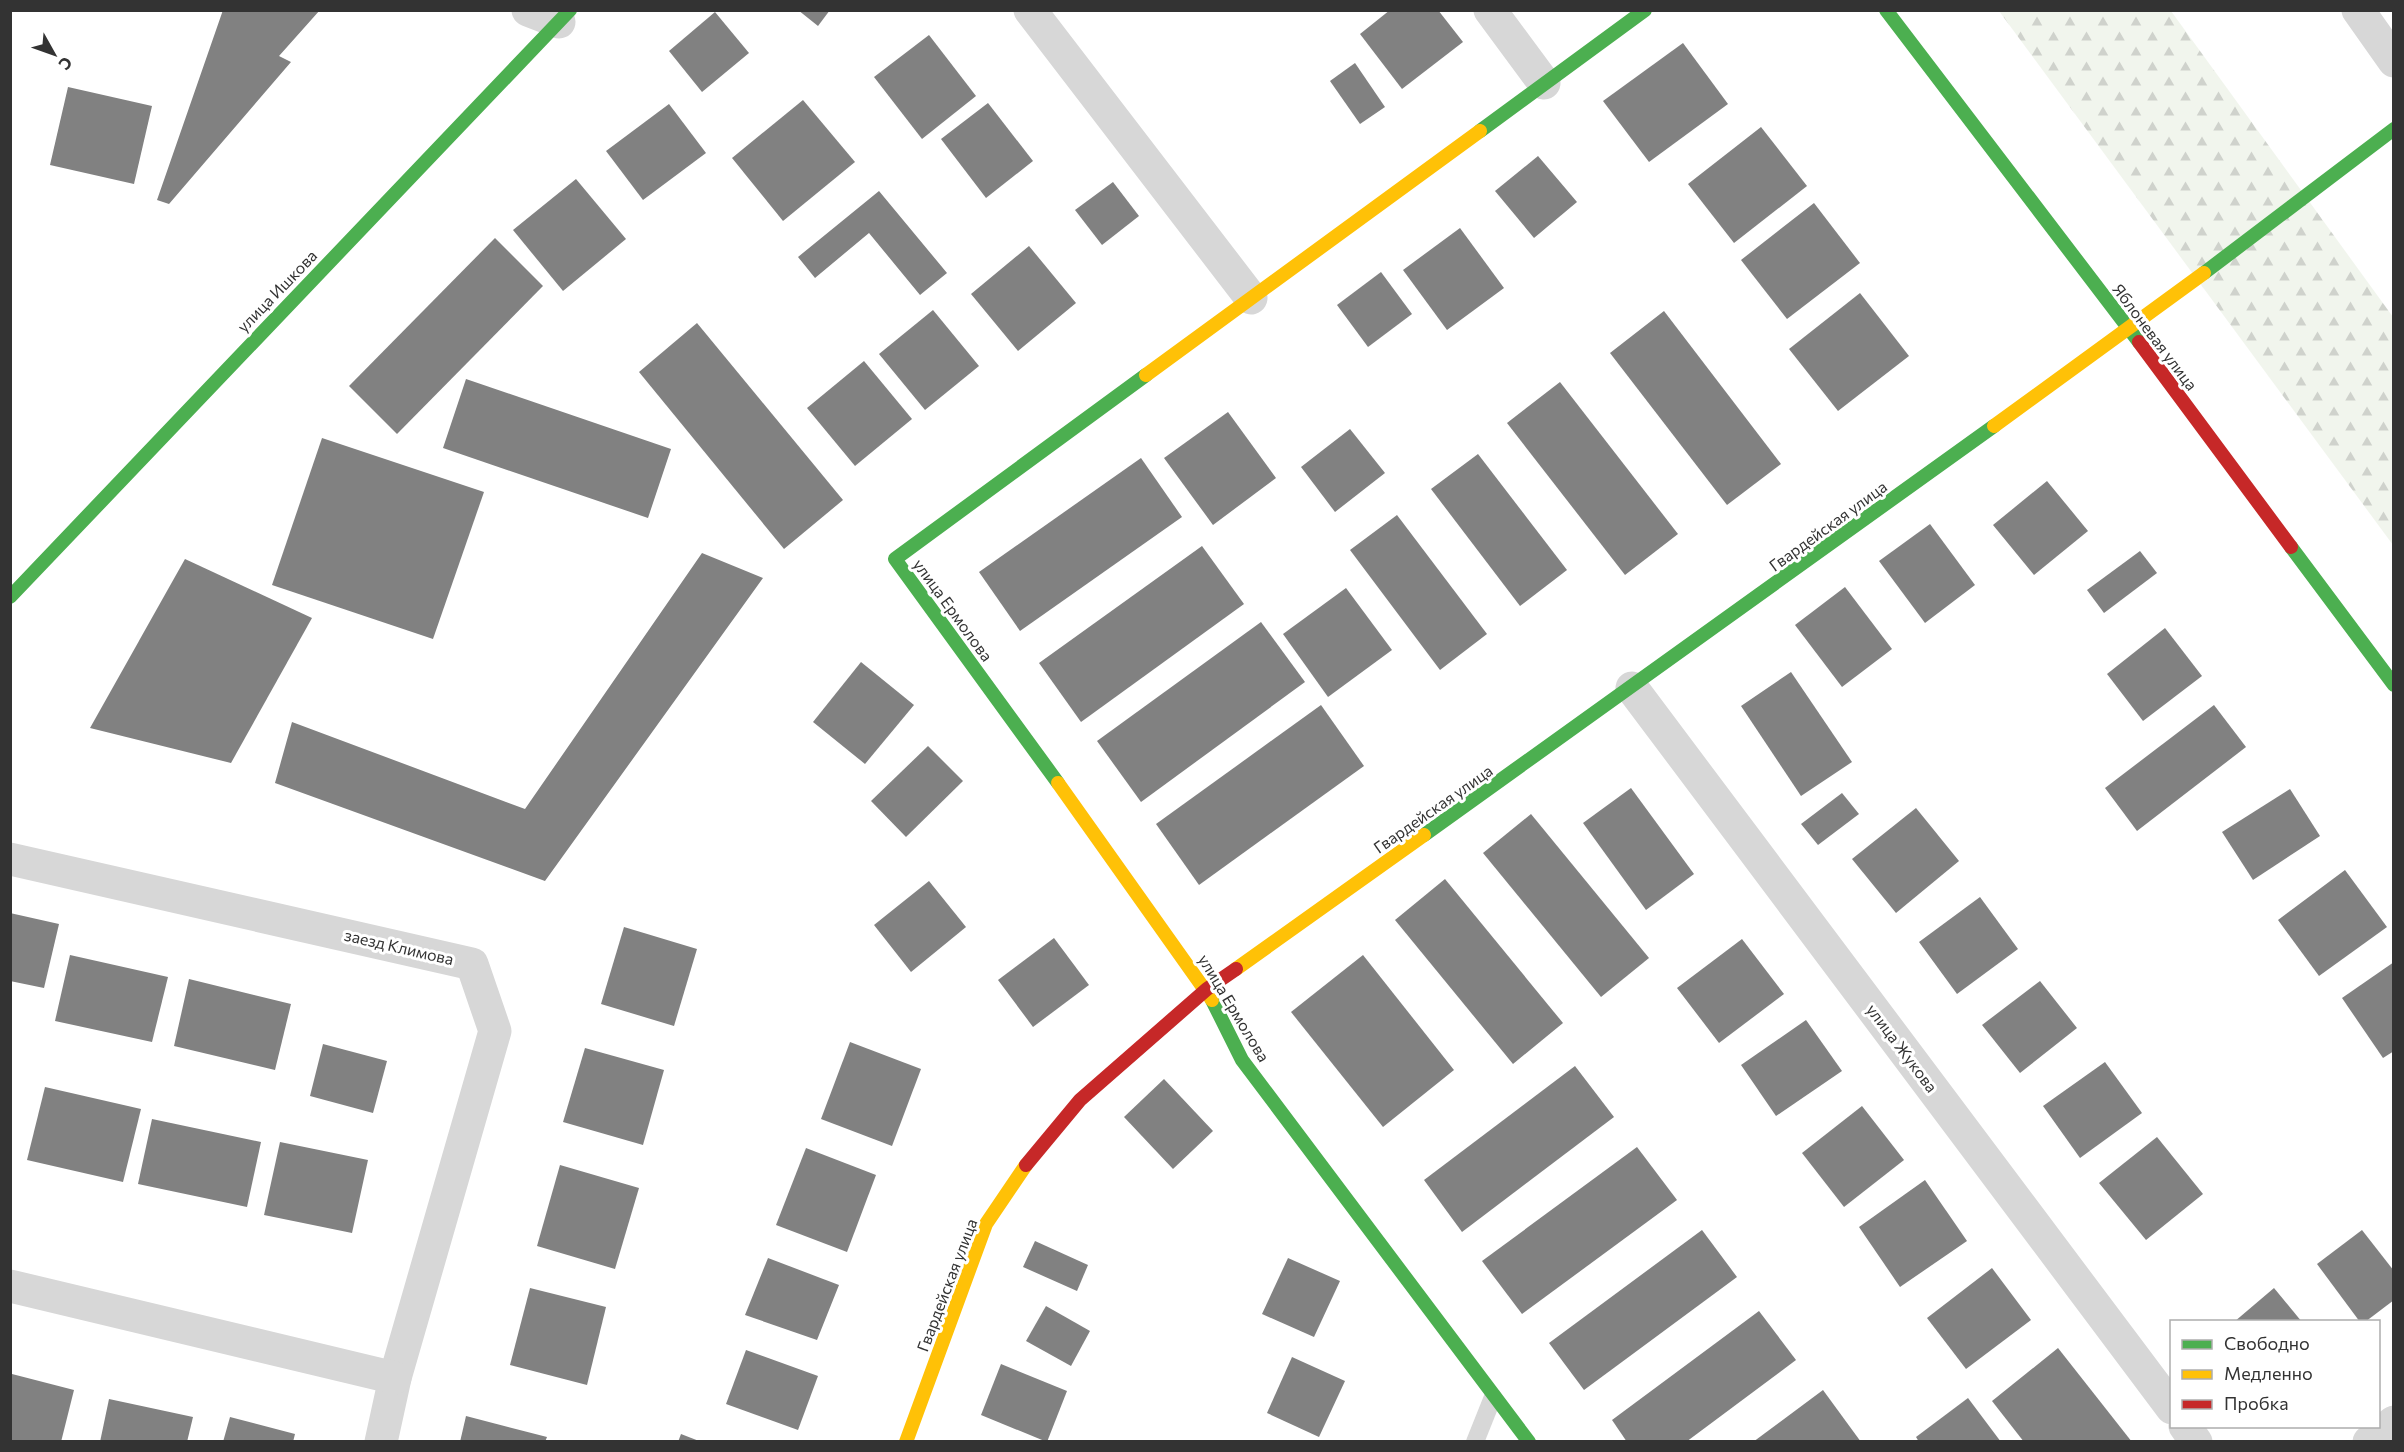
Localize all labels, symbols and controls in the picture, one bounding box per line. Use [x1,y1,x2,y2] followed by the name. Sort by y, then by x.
[24,24,84,84] north arrow
[55,54,77,74] text: С
[233,246,321,336] street label: улица Ишкова
[2109,280,2202,394] street label: Яблоневая улица
[1765,477,1890,575] street label: Гвардейская улица
[910,555,997,665] street label: улица Ермолова
[1370,760,1496,857] street label: Гвардейская улица
[343,925,456,968] street label: заезд Климова
[1195,951,1274,1065] street label: улица Ермолова
[1863,1000,1942,1096] street label: улица Жукова
[912,1216,981,1354] street label: Гвардейская улица
[2170,1320,2380,1428] legend
[2224,1332,2310,1354] text: Свободно
[2224,1362,2313,1384] text: Медленно
[2224,1392,2289,1414] text: Пробка

